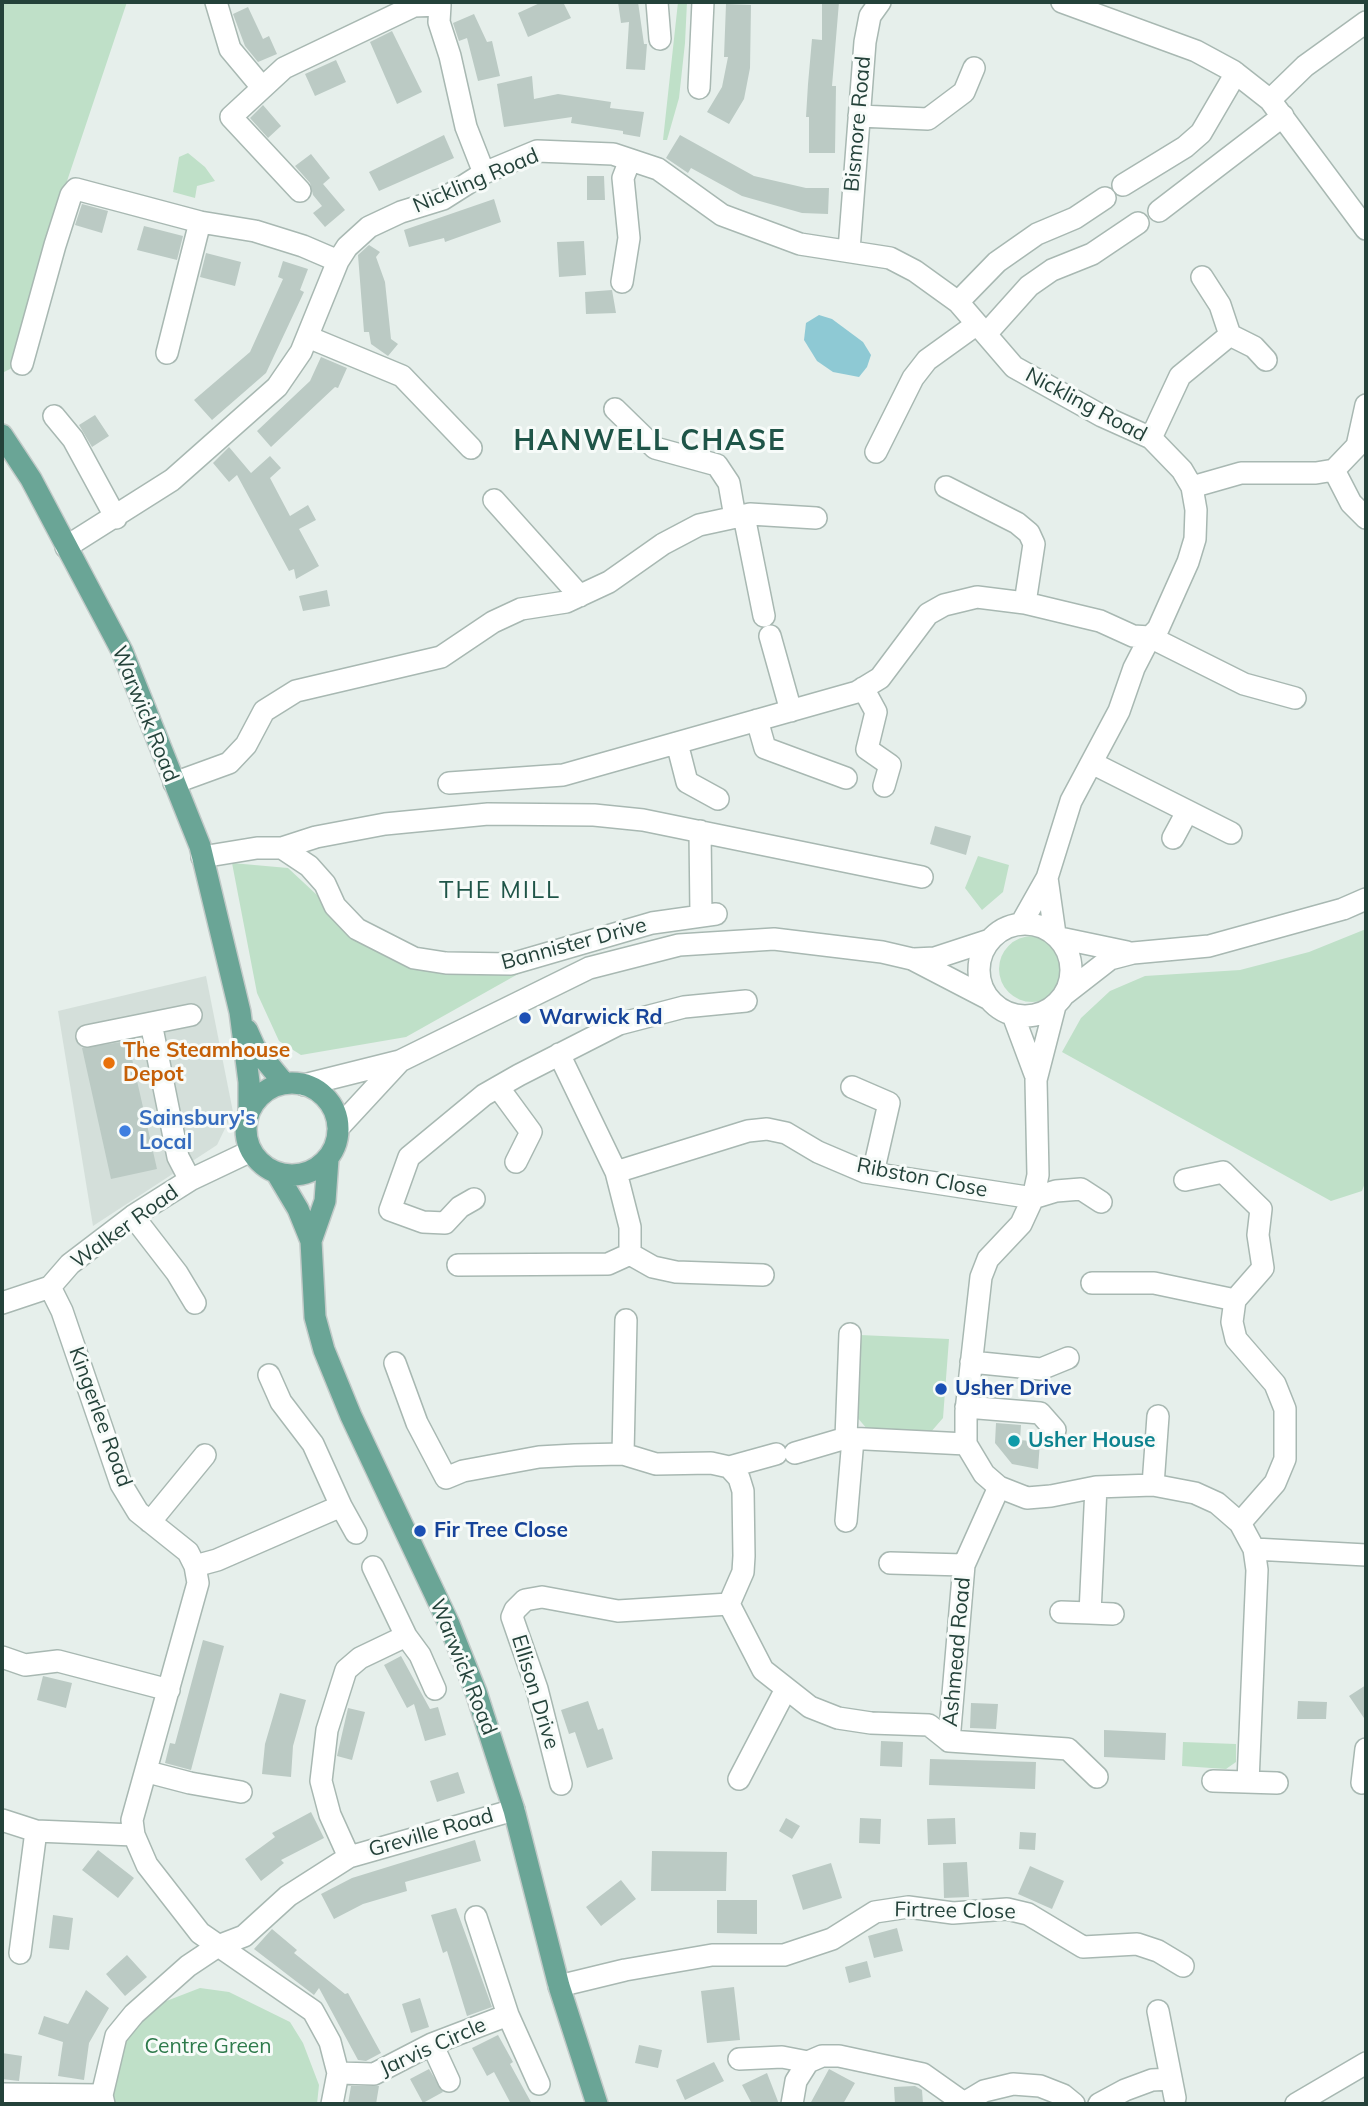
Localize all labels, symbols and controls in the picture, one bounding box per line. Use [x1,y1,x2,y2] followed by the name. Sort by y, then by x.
[840,55,876,193] street label: Bismore Road
[409,143,543,219] street label: Nickling Road
[1021,362,1151,448] street label: Nickling Road
[515,425,785,459] district label: HANWELL CHASE
[106,642,184,786] street label: Warwick Road
[440,877,560,905] district label: THE MILL
[499,913,649,975] street label: Bannister Drive
[539,1005,663,1031] place label: Warwick Rd
[517,1010,533,1026] marker: Warwick Rd
[123,1038,290,1088] place label: The Steamhouse Depot
[101,1055,117,1071] marker: The Steamhouse Depot
[139,1106,256,1156] place label: Sainsbury's Local
[117,1123,133,1139] marker: Sainsbury's Local
[854,1153,990,1203] street label: Ribston Close
[67,1180,183,1274] street label: Walker Road
[63,1344,137,1490] street label: Kingerlee Road
[955,1376,1072,1402] place label: Usher Drive
[933,1381,949,1397] marker: Usher Drive
[1028,1428,1155,1454] place label: Usher House
[1006,1433,1022,1449] marker: Usher House
[434,1518,568,1544] place label: Fir Tree Close
[412,1523,428,1539] marker: Fir Tree Close
[938,1576,976,1728] street label: Ashmead Road
[424,1595,502,1739] street label: Warwick Road
[506,1632,564,1752] street label: Ellison Drive
[366,1803,496,1863] street label: Greville Road
[894,1897,1016,1925] street label: Firtree Close
[376,2012,490,2082] street label: Jarvis Circle
[144,2034,272,2060] park label: Centre Green

